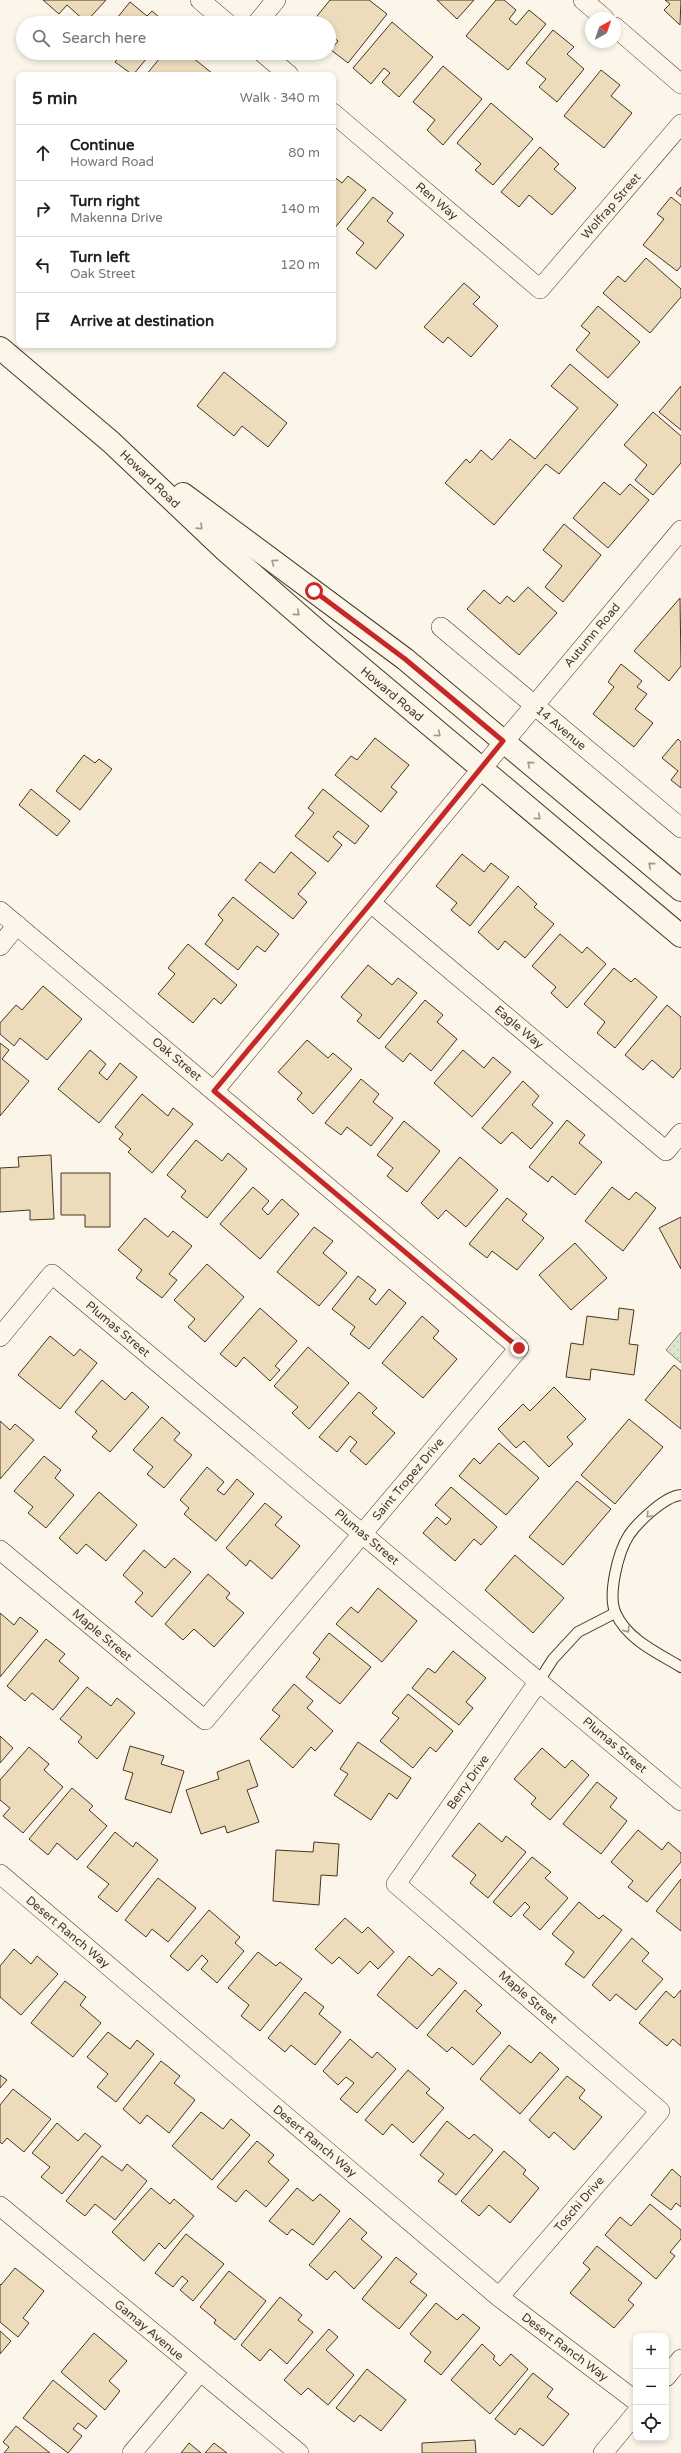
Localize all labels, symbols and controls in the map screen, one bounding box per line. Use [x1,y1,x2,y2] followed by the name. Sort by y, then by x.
[585,12,621,48] north arrow
[16,16,336,60] search box
[30,27,52,49] icon: search
[62,29,146,47] text: Search here
[32,88,77,109] text: 5 min
[240,90,320,106] text: Walk · 340 m
[70,136,134,154] text: Continue
[32,142,54,164] icon: ahead
[288,145,320,161] text: 80 m
[70,154,154,170] text: Howard Road
[579,170,644,242] street label: Wolfrap Street
[413,179,461,223] street label: Ren Way
[70,192,140,210] text: Turn right
[32,198,54,220] icon: right
[280,201,320,217] text: 140 m
[70,210,163,226] text: Makenna Drive
[70,248,130,266] text: Turn left
[32,254,54,276] icon: left
[280,257,320,273] text: 120 m
[70,266,135,282] text: Oak Street
[32,310,54,332] icon: arrive
[70,312,214,330] text: Arrive at destination
[117,447,183,511] street label: Howard Road
[195,522,203,529] one-way arrow
[272,559,279,566] one-way arrow
[305,582,323,600] route start
[561,600,623,670] street label: Autumn Road
[292,608,300,616] one-way arrow
[358,664,426,724] street label: Howard Road
[533,703,589,753] street label: 14 Avenue
[434,729,441,736] one-way arrow
[527,761,535,768] one-way arrow
[534,813,541,820] one-way arrow
[648,863,656,870] one-way arrow
[492,1003,547,1052] street label: Eagle Way
[149,1034,205,1084] street label: Oak Street
[83,1298,153,1360] street label: Plumas Street
[510,1339,528,1357] route end
[369,1435,447,1523] street label: Saint Tropez Drive
[332,1506,402,1568] street label: Plumas Street
[646,1510,654,1518] one-way arrow
[69,1606,135,1664] street label: Maple Street
[622,1626,629,1633] one-way arrow
[580,1714,650,1776] street label: Plumas Street
[444,1752,492,1812] street label: Berry Drive
[23,1893,113,1971] street label: Desert Ranch Way
[496,1968,560,2027] street label: Maple Street
[270,2102,360,2180] street label: Desert Ranch Way
[551,2173,607,2235] street label: Toschi Drive
[112,2297,187,2363] street label: Gamay Avenue
[519,2310,611,2384] street label: Desert Ranch Way
[633,2333,669,2441] map controls
[633,2333,669,2369] button: +
[633,2369,669,2405] button: −
[633,2405,669,2441] button: locate

